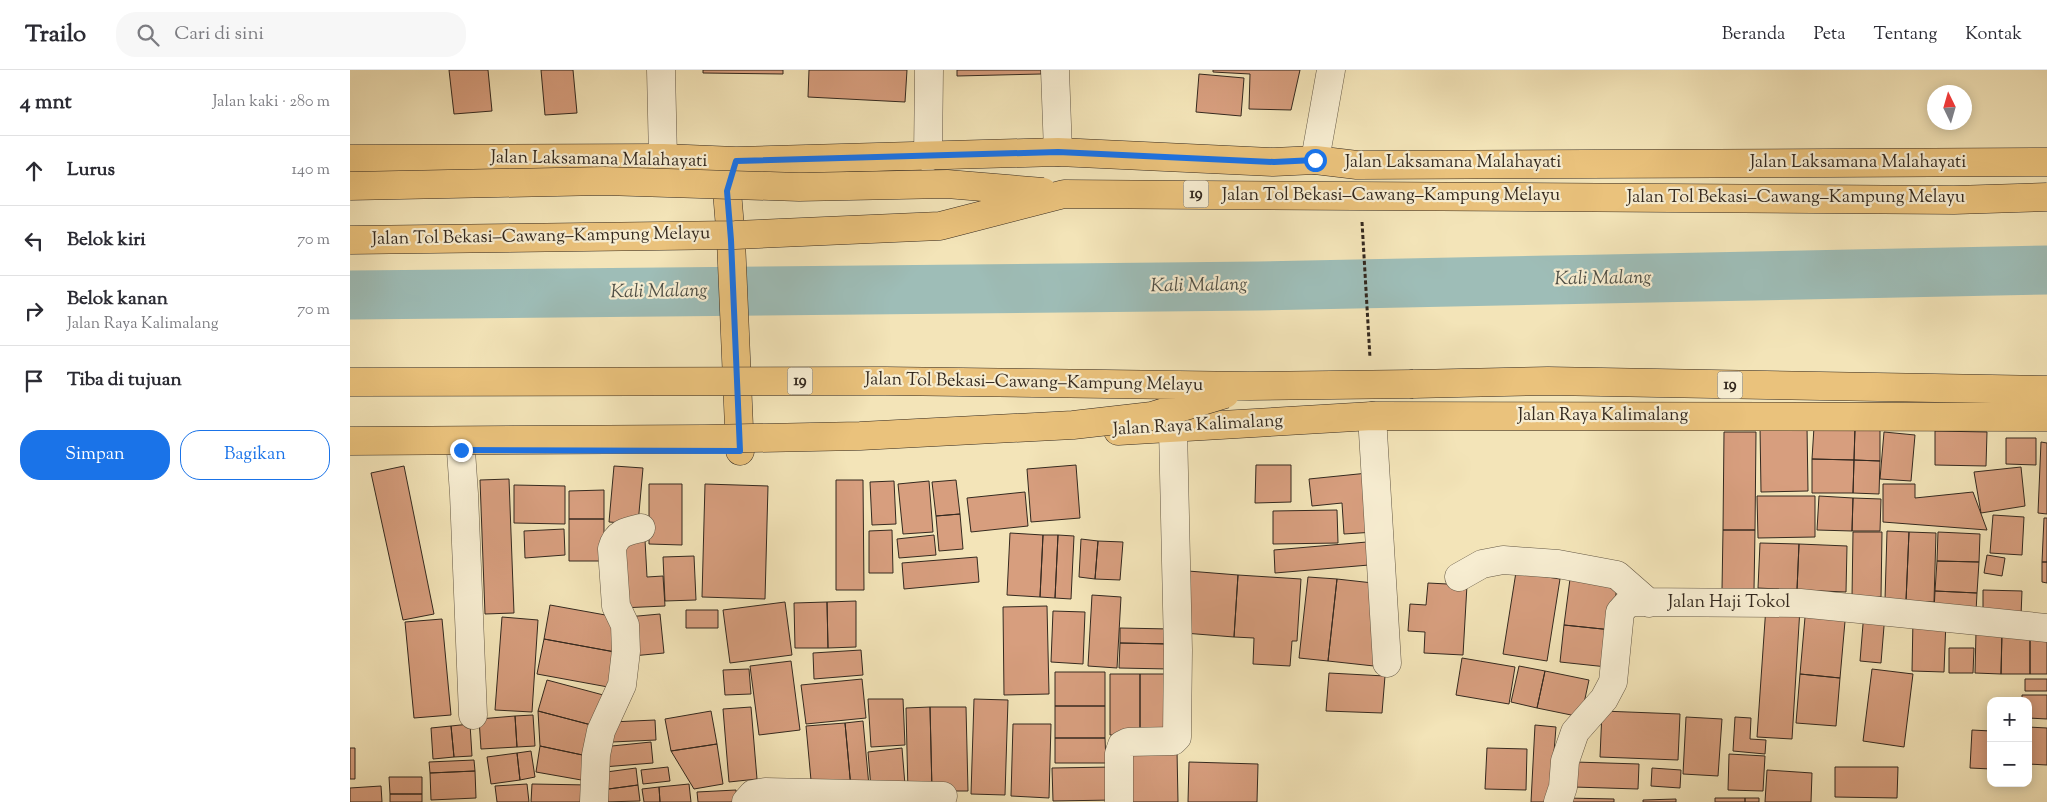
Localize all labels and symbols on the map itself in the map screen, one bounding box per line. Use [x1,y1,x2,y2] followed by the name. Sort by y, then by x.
[1927,85,1972,130] north arrow
[489,145,708,175] street label: Jalan Laksamana Malahayati
[1304,149,1327,172] route start
[1344,150,1561,176] street label: Jalan Laksamana Malahayati
[1749,150,1966,176] street label: Jalan Laksamana Malahayati
[1184,180,1208,208] road number: 19
[1221,183,1560,209] street label: Jalan Tol Bekasi–Cawang–Kampung Melayu
[1626,185,1965,211] street label: Jalan Tol Bekasi–Cawang–Kampung Melayu
[371,221,710,253] street label: Jalan Tol Bekasi–Cawang–Kampung Melayu
[1554,265,1652,293] water label: Kali Malang
[1150,272,1248,300] water label: Kali Malang
[610,278,708,306] water label: Kali Malang
[864,367,1203,399] street label: Jalan Tol Bekasi–Cawang–Kampung Melayu
[788,368,812,394] road number: 19
[1718,372,1742,398] road number: 19
[1517,403,1689,429] street label: Jalan Raya Kalimalang
[1111,409,1284,443] street label: Jalan Raya Kalimalang
[450,439,473,462] route end
[1667,590,1790,616] street label: Jalan Haji Tokol

